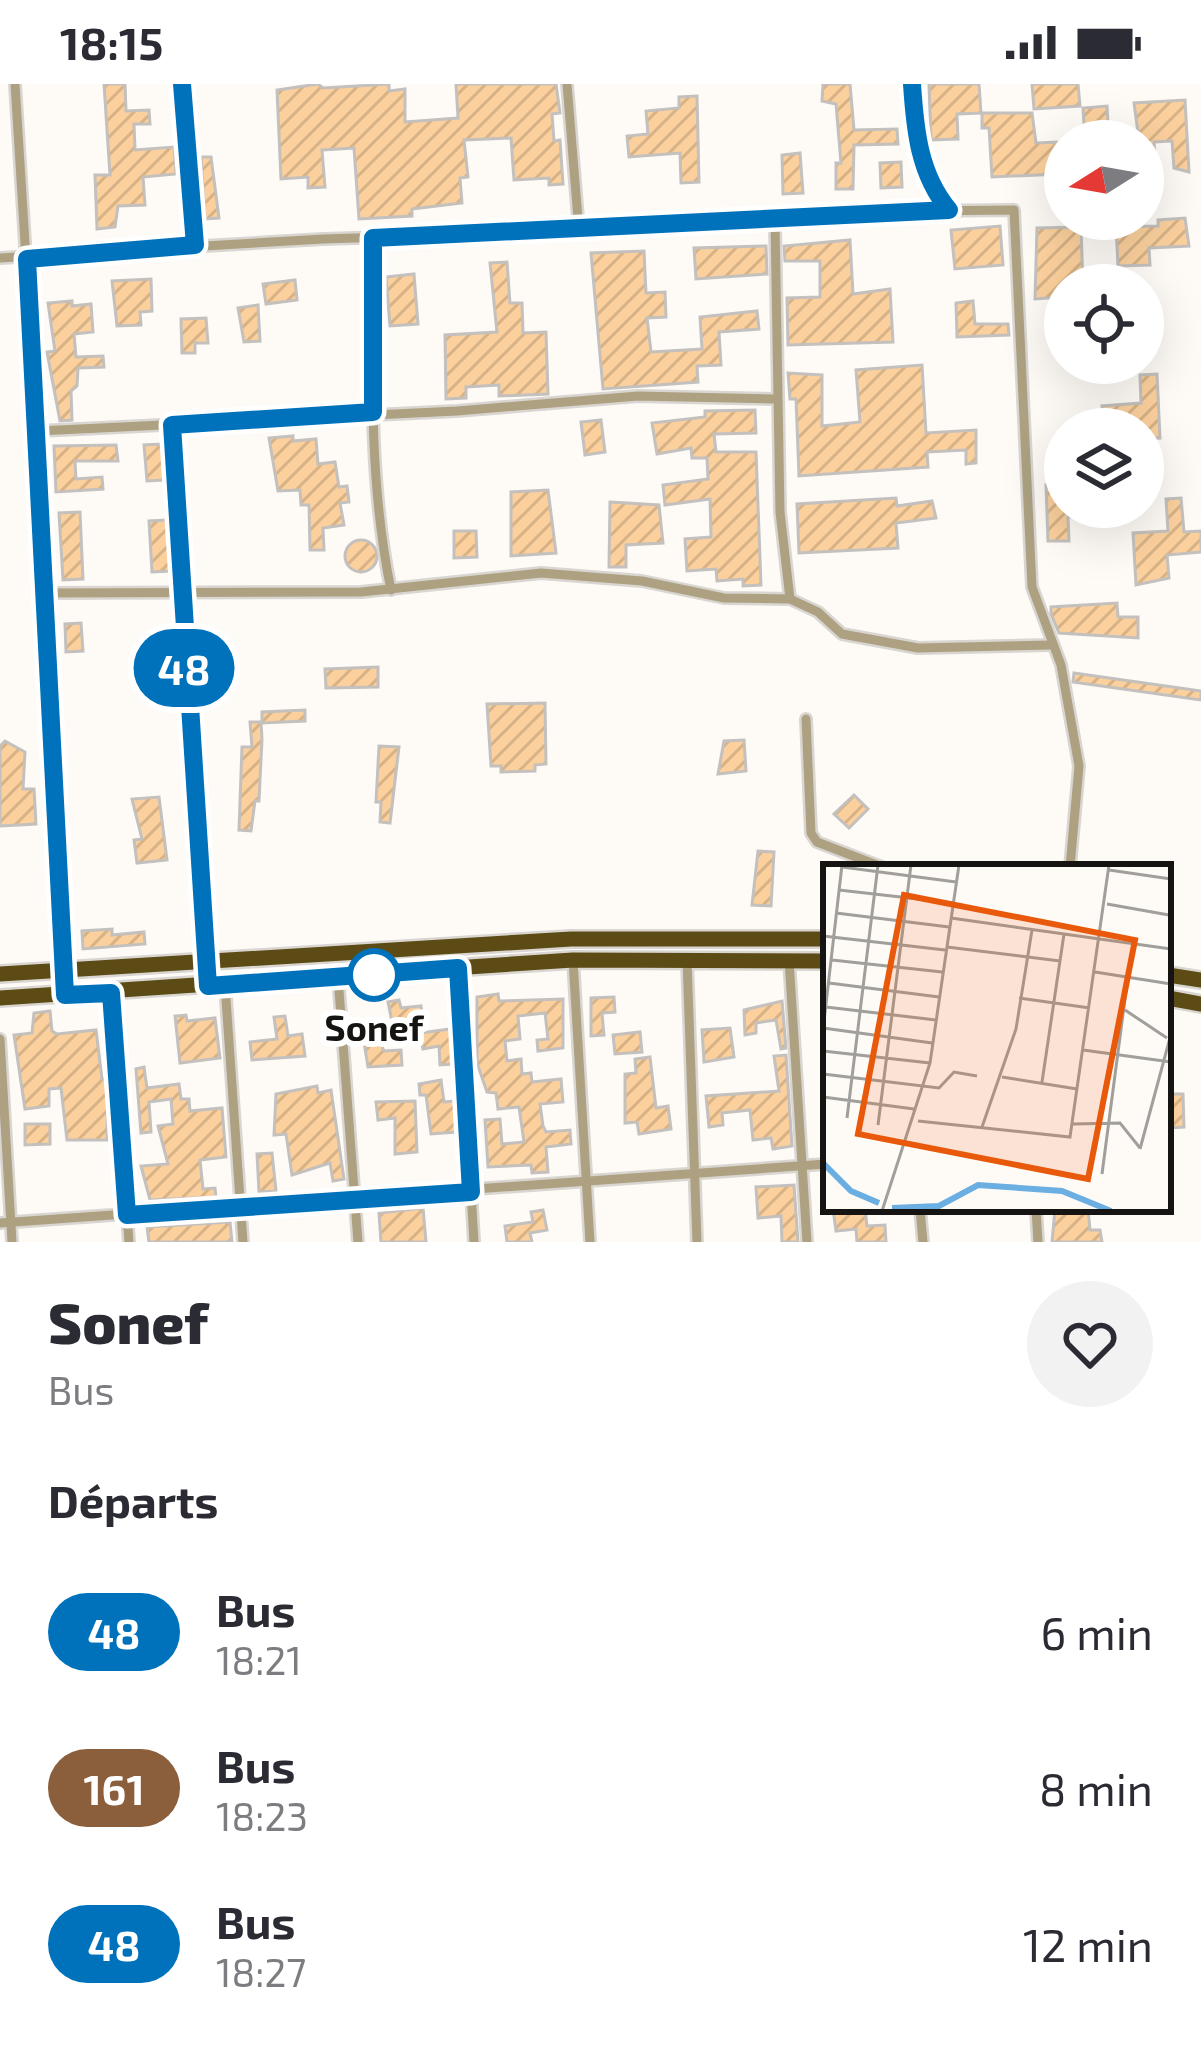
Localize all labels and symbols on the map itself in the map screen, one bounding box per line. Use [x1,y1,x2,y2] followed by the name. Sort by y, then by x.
[1044,120,1164,240] north arrow
[130,629,238,707] line badge: 48
[823,864,1171,1212] inset map
[349,950,399,1000] marker: Sonef
[325,1005,425,1048] place label: Sonef

